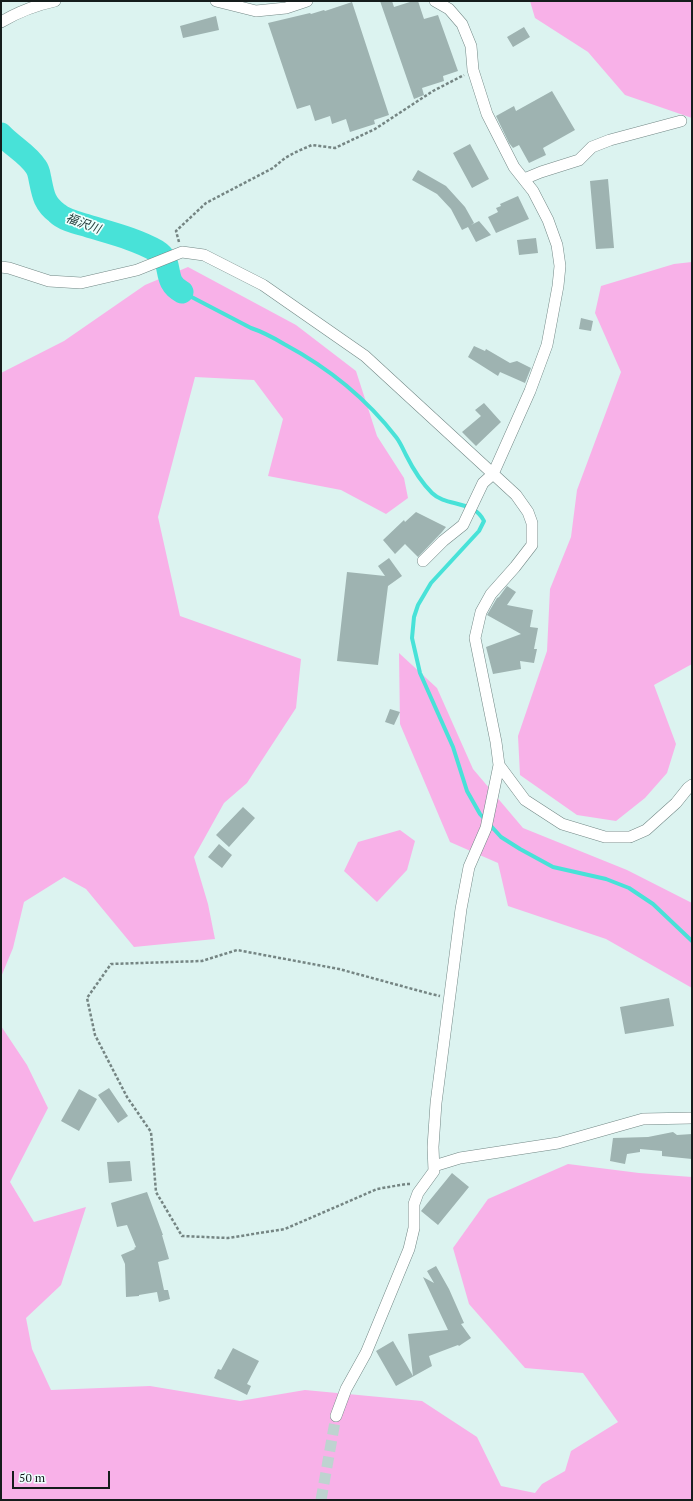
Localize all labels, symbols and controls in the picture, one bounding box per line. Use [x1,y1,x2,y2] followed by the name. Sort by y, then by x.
[64,211,102,237] water label: 福沢川
[14,1463,112,1489] scale bar
[19,1470,45,1485] text: 50 m

